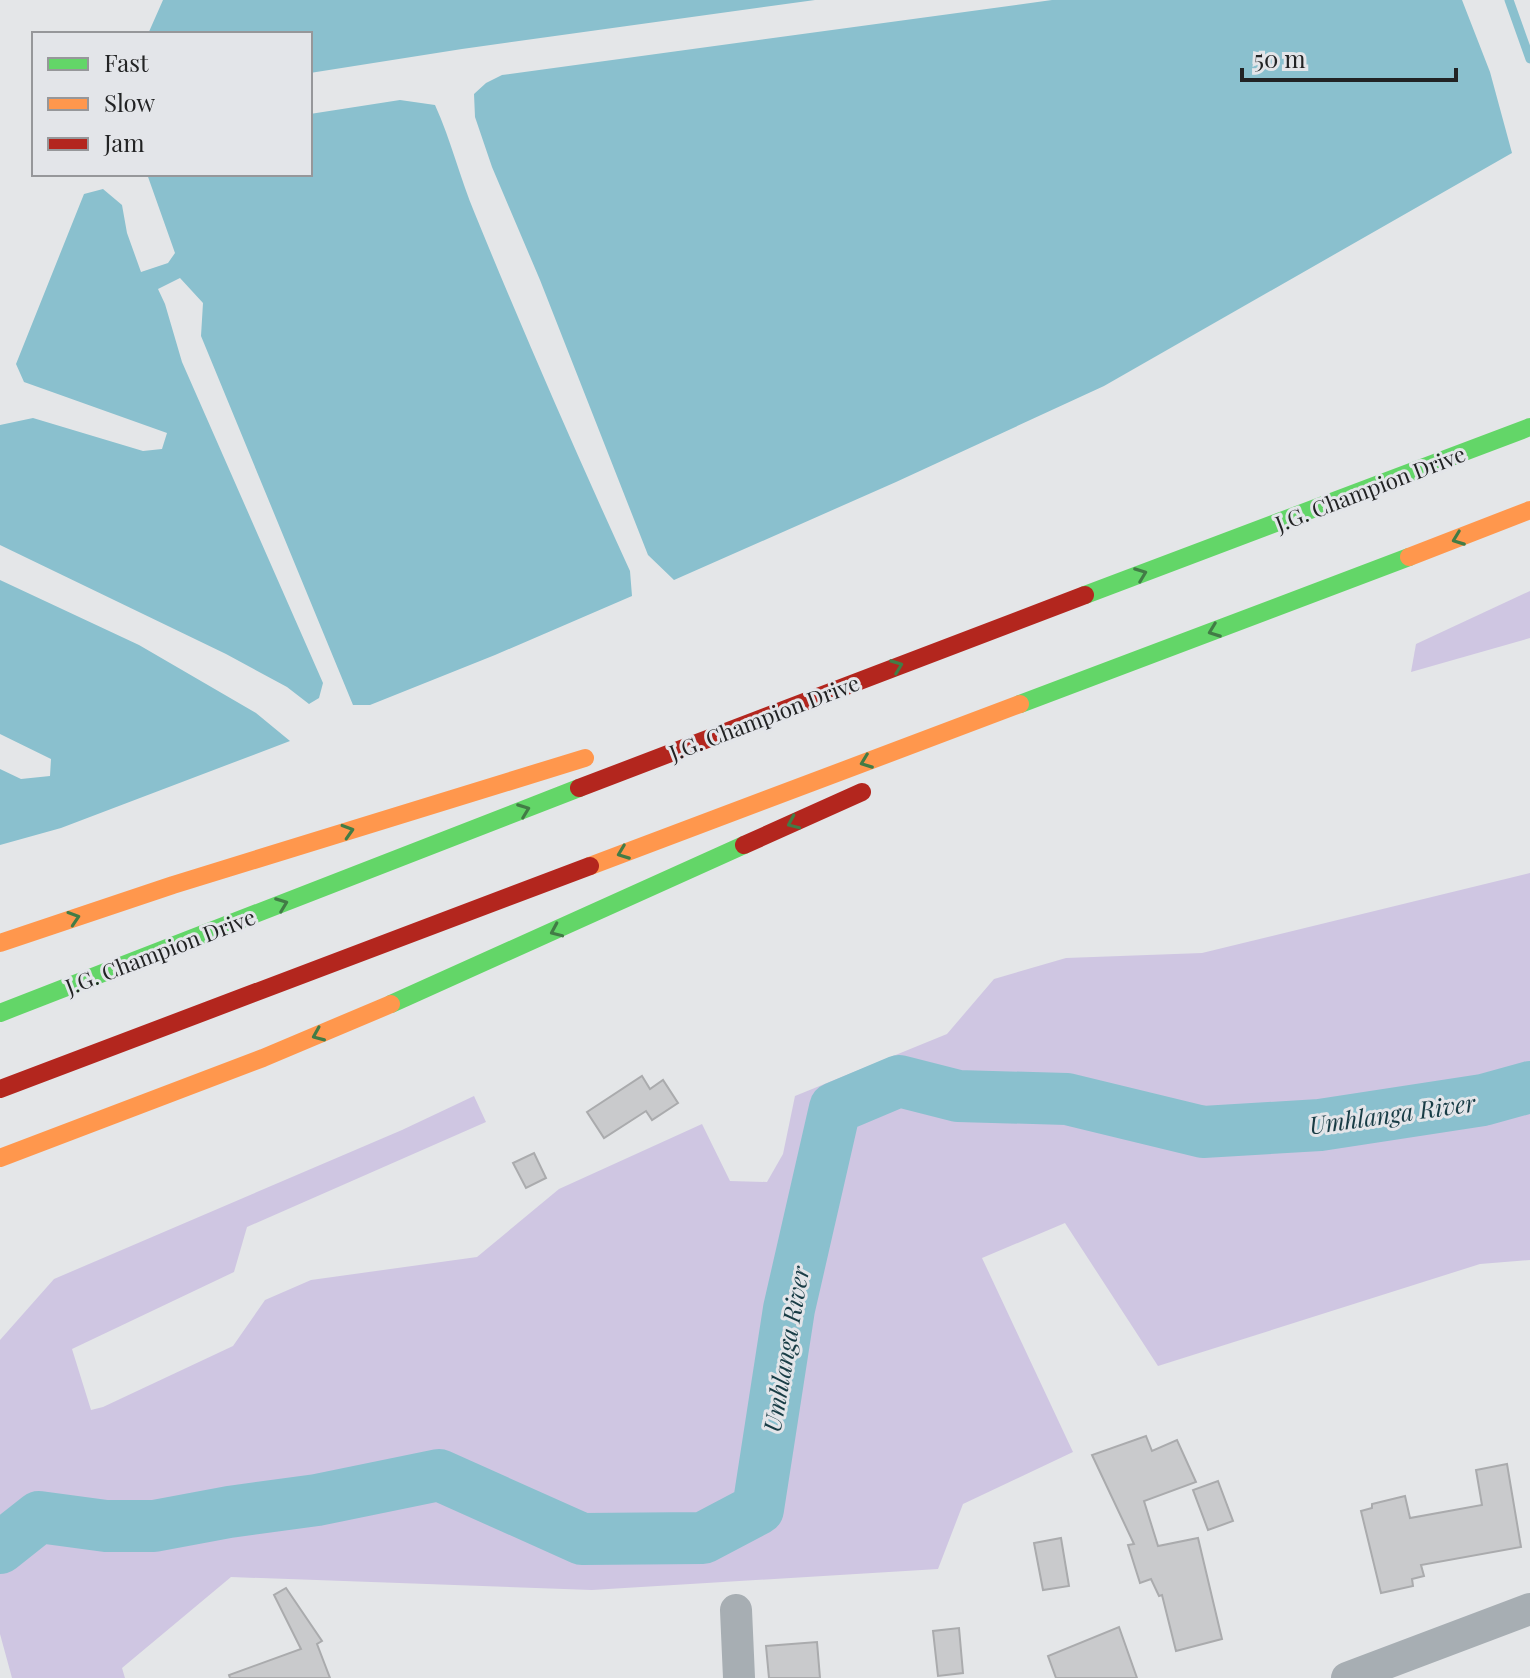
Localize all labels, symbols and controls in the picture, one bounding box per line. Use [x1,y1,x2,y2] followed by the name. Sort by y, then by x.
[32,32,312,176] legend
[1242,32,1456,82] scale bar
[1254,42,1306,74] text: 50 m
[104,46,149,78] text: Fast
[104,86,156,118] text: Slow
[103,126,145,158] text: Jam
[1270,438,1469,538] street label: J.G. Champion Drive
[1452,529,1466,546] one-way arrow
[1133,568,1147,584] one-way arrow
[1208,621,1222,638] one-way arrow
[889,659,903,676] one-way arrow
[664,667,863,767] street label: J.G. Champion Drive
[860,752,874,769] one-way arrow
[516,803,530,820] one-way arrow
[787,814,801,830] one-way arrow
[341,824,355,840] one-way arrow
[617,843,631,860] one-way arrow
[274,897,288,914] one-way arrow
[60,901,259,1001] street label: J.G. Champion Drive
[66,911,80,927] one-way arrow
[550,921,564,937] one-way arrow
[312,1025,326,1042] one-way arrow
[1307,1085,1478,1141] water label: Umhlanga River
[755,1263,815,1434] water label: Umhlanga River

